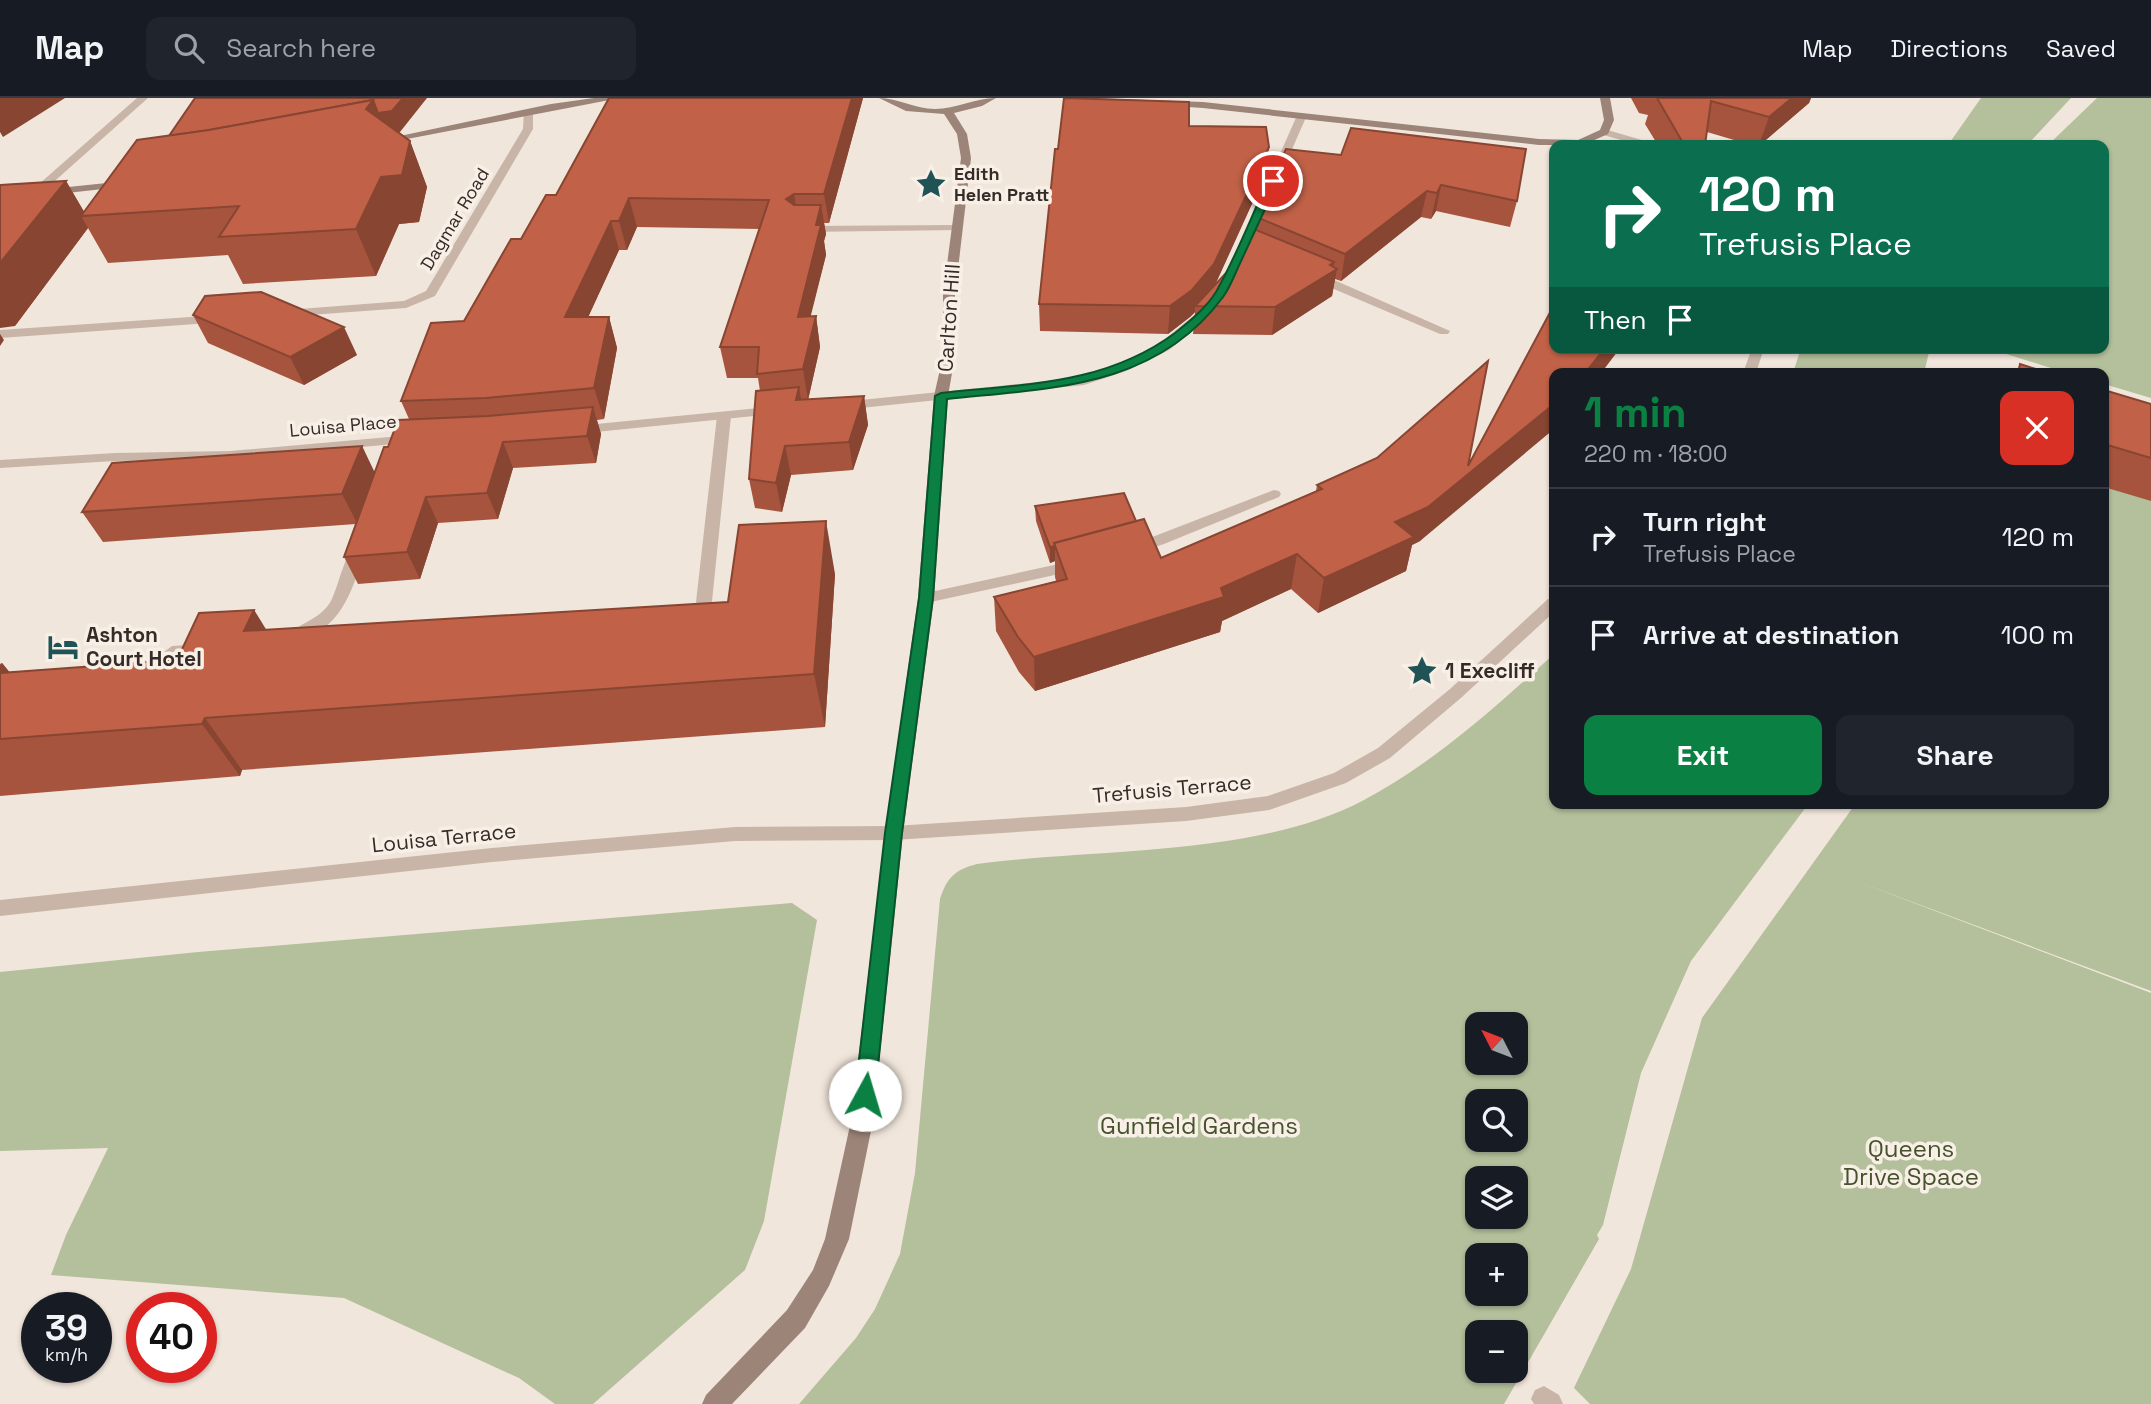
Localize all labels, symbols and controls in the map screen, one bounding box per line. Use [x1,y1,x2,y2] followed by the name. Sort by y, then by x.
[146,17,636,80] search box
[35,27,104,69] text: Map
[170,29,208,67] icon: search
[226,31,376,65] text: Search here
[1802,33,1852,64] text: Map
[1890,33,2008,64] text: Directions
[2046,33,2116,64] text: Saved
[1243,151,1303,211] pin
[954,162,1049,206] place label: Edith Helen Pratt
[1254,162,1292,200] icon: arrive
[1699,163,1836,225] text: 120 m
[415,164,494,274] street label: Dagmar Road
[914,167,948,201] place icon: Edith Helen Pratt
[1584,168,1675,259] icon: right
[1699,224,1912,264] text: Trefusis Place
[931,263,966,373] street label: Carlton Hill
[1661,301,1699,339] icon: arrive
[1584,303,1647,337] text: Then
[1584,386,1687,439] text: 1 min
[2000,391,2074,465] button: close
[288,409,397,442] street label: Louisa Place
[1584,439,1728,469] text: 220 m · 18:00
[1643,505,1767,539] text: Turn right
[1584,518,1622,556] icon: right
[2002,520,2074,554] text: 120 m
[1643,539,1796,569] text: Trefusis Place
[1584,616,1622,654] icon: arrive
[1643,618,1900,652] text: Arrive at destination
[2001,618,2074,652] text: 100 m
[86,621,202,672] place label: Ashton Court Hotel
[46,630,80,664] hotel icon: Ashton Court Hotel
[1405,654,1439,688] place icon: 1 Execliff
[1445,657,1535,684] place label: 1 Execliff
[1584,715,1822,795] button: Exit
[1836,715,2074,795] button: Share
[1091,768,1253,809] street label: Trefusis Terrace
[370,816,518,859] street label: Louisa Terrace
[1465,1012,1528,1074] north arrow
[1465,1012,1528,1383] map controls
[828,1058,902,1132] position arrow
[1465,1089,1528,1152] button: search
[1100,1110,1298,1141] park label: Gunfield Gardens
[1843,1133,1979,1192] park label: Queens Drive Space
[1465,1166,1528,1229] button: layers
[1465,1243,1528,1306] button: +
[126,1292,217,1383] speed limit sign: 40
[45,1306,88,1350] text: 39
[1465,1320,1528,1383] button: −
[45,1343,88,1366] text: km/h

